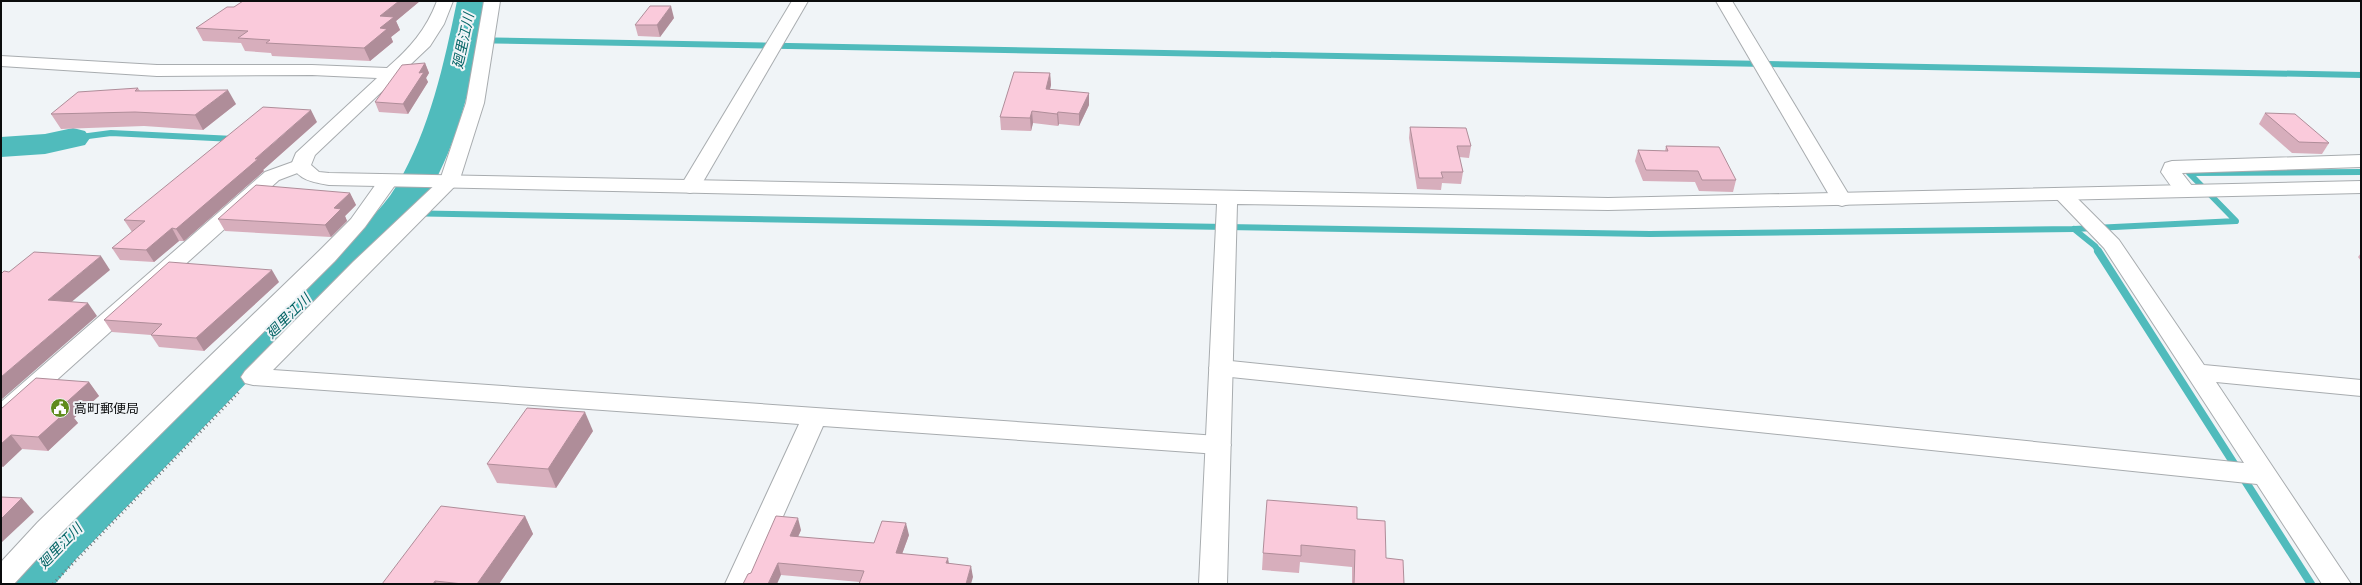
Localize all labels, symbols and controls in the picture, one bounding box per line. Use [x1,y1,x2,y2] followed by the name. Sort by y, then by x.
[450,10,479,70] water label: 廻里江川
[263,290,316,343] water label: 廻里江川
[49,397,71,419] public building icon: 高町郵便局
[74,402,139,418] place label: 高町郵便局
[36,520,88,573] water label: 廻里江川

